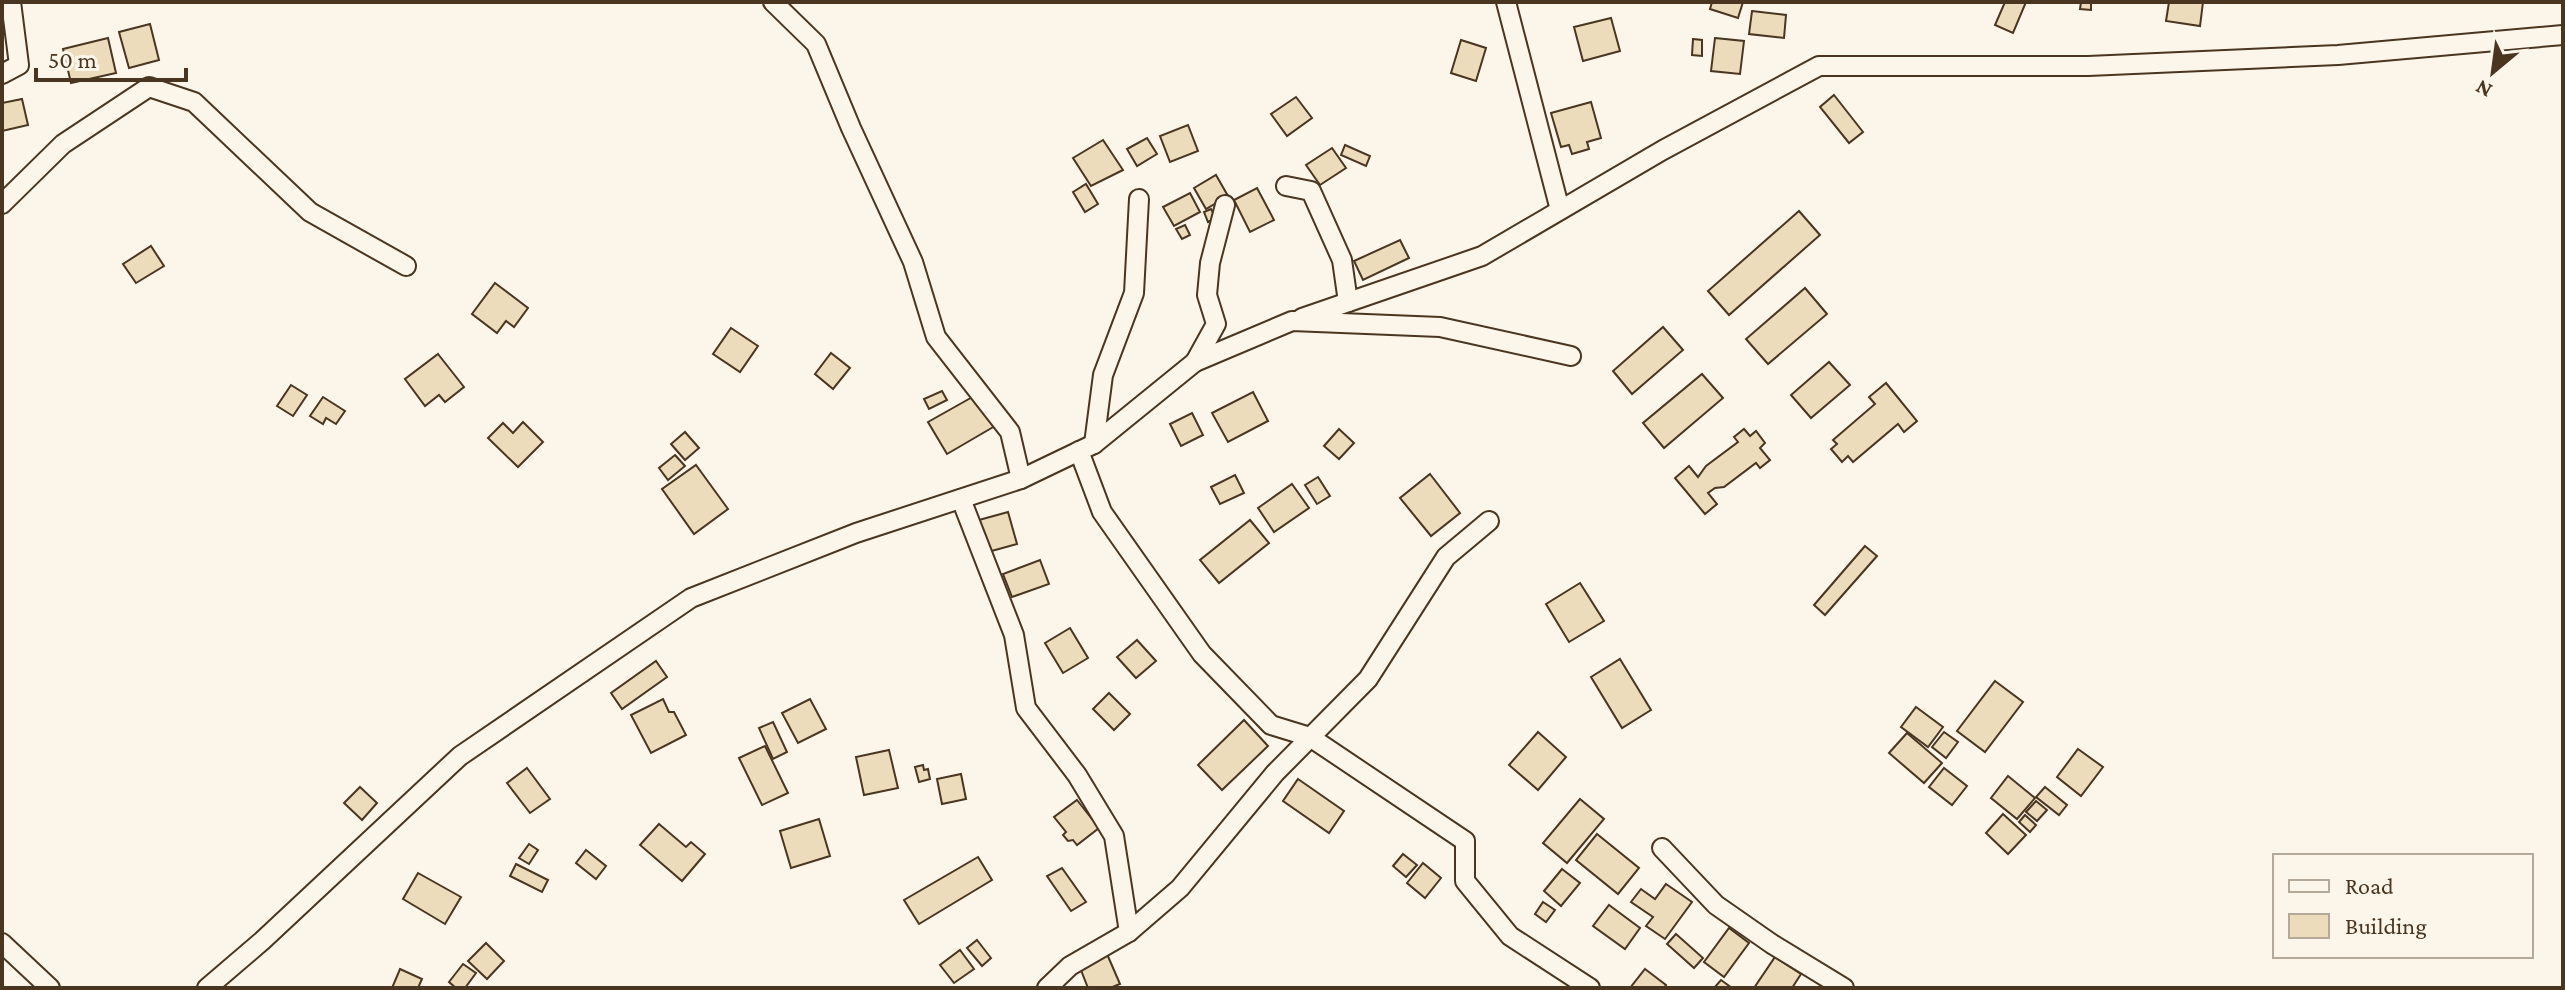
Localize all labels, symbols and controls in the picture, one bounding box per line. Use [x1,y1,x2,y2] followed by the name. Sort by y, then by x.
[36,32,186,82] scale bar
[2453,32,2533,112] north arrow
[48,46,97,73] text: 50 m
[2471,74,2496,104] text: N
[2273,854,2533,958] legend
[2345,872,2394,899] text: Road
[2345,912,2427,939] text: Building

